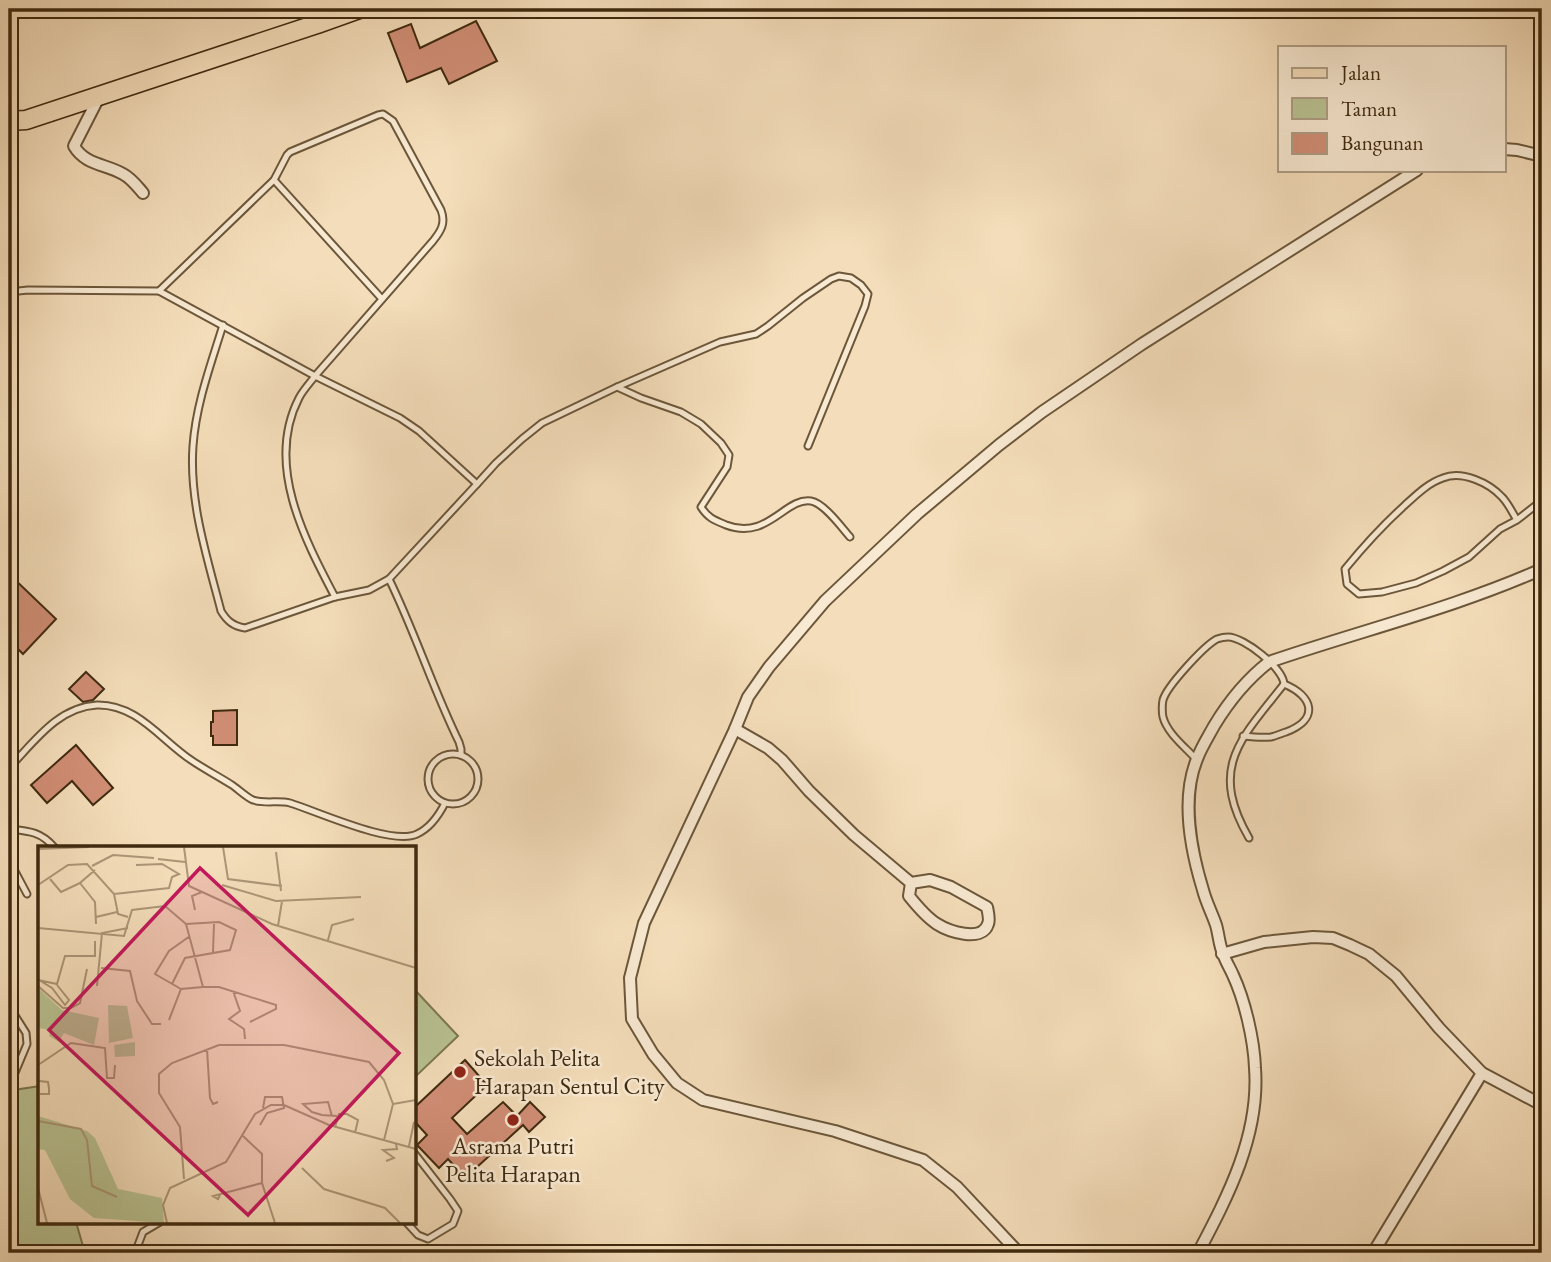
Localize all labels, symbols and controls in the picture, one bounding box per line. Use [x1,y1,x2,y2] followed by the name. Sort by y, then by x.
[1278,46,1506,172] legend
[1339,59,1381,86] text: Jalan
[1341,95,1397,122] text: Taman
[1341,129,1424,156] text: Bangunan
[38,846,416,1224] inset map
[474,1042,665,1101] place label: Sekolah Pelita Harapan Sentul City
[452,1064,468,1080] marker: Sekolah Pelita Harapan Sentul City
[505,1112,521,1128] marker: Asrama Putri Pelita Harapan
[445,1130,581,1189] place label: Asrama Putri Pelita Harapan

